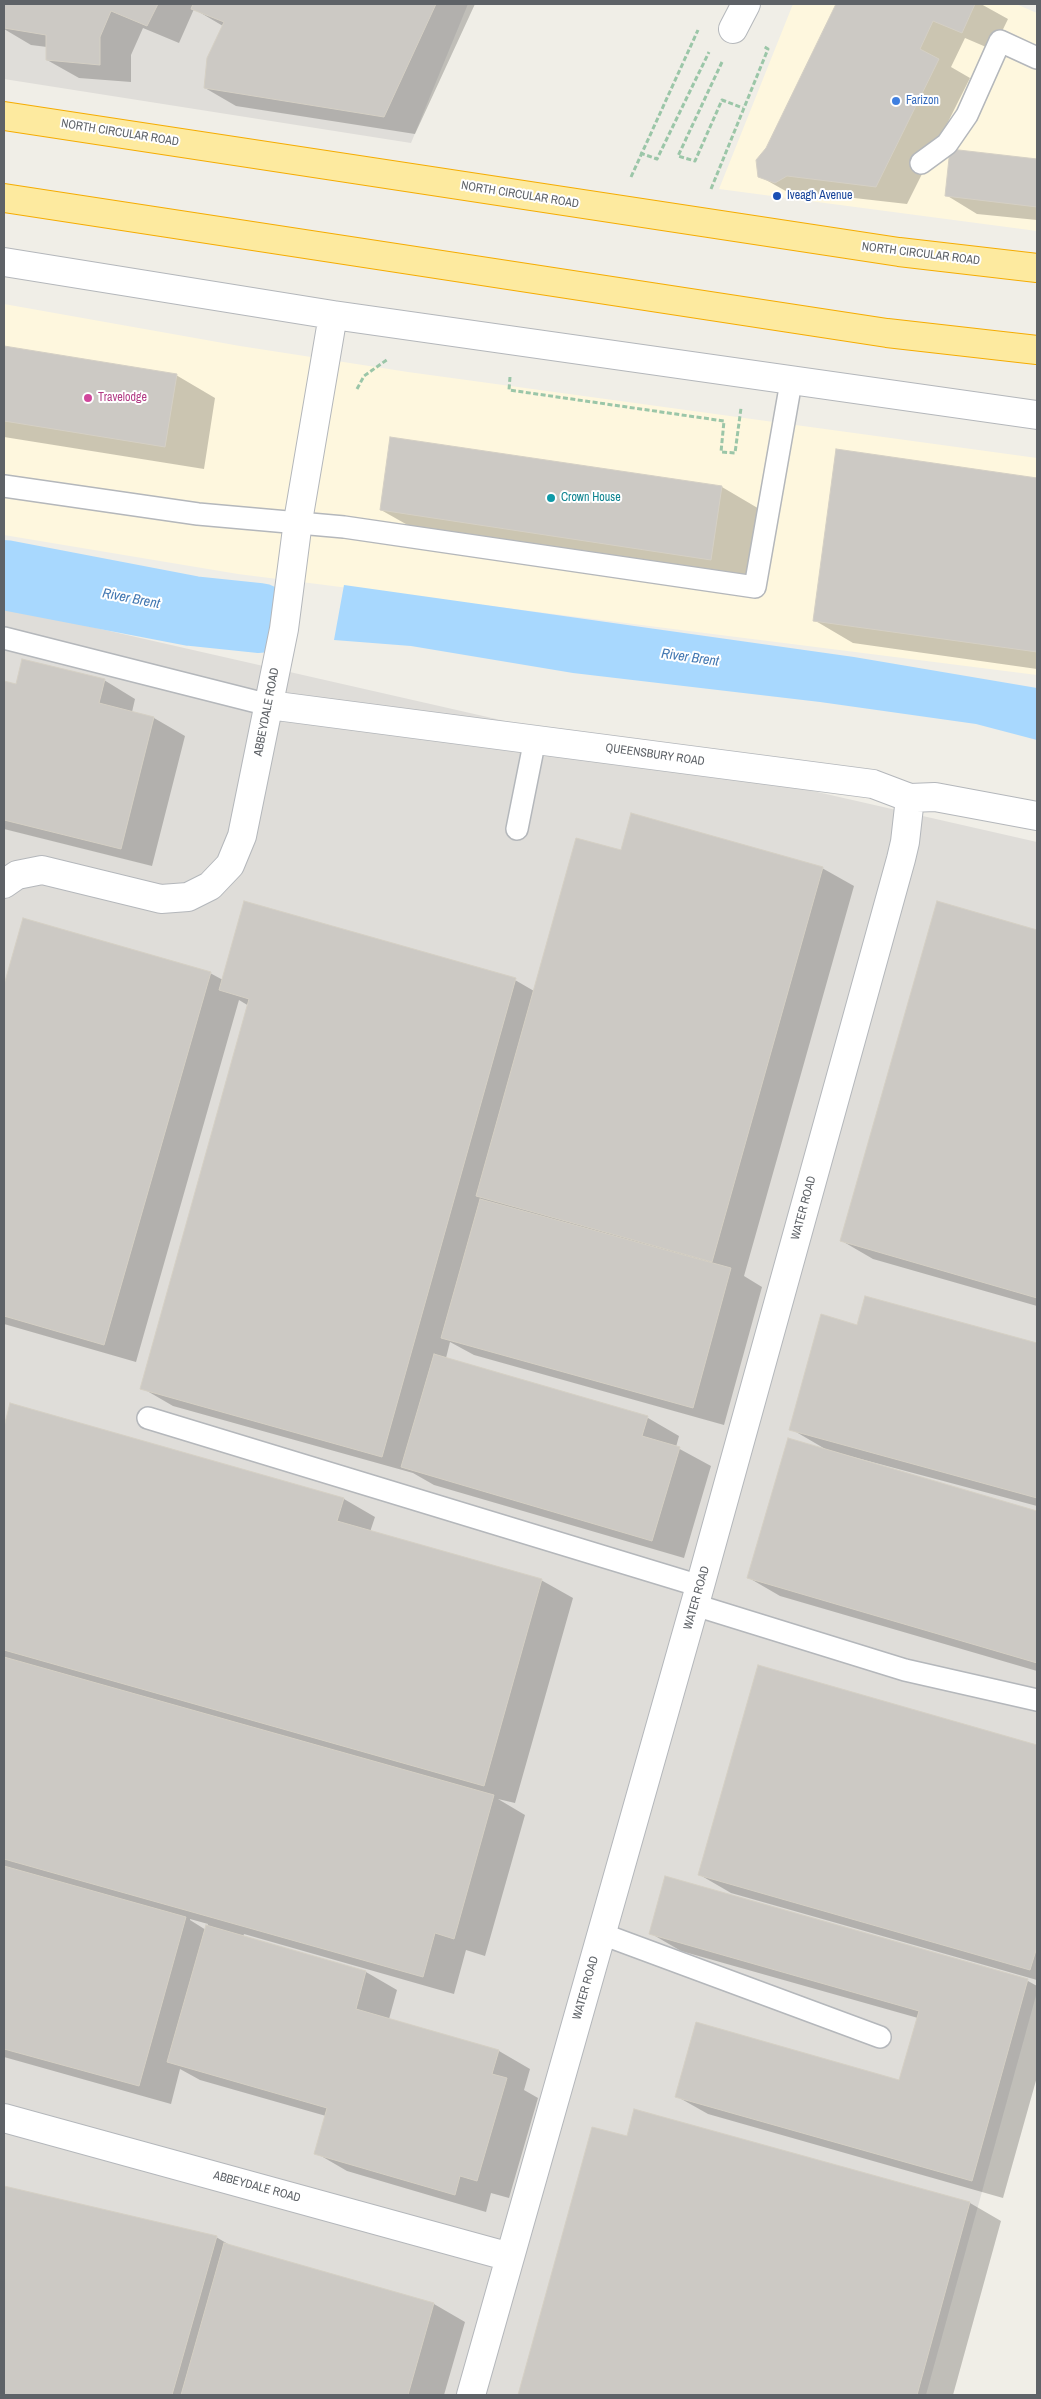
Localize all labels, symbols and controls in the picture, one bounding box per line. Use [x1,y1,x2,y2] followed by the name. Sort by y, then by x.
[906,94,939,108] place label: Farizon
[890,95,902,107] marker: Farizon
[60,117,180,149] street label: NORTH CIRCULAR ROAD
[460,179,580,211] street label: NORTH CIRCULAR ROAD
[787,189,852,203] place label: Iveagh Avenue
[771,190,783,202] marker: Iveagh Avenue
[861,240,981,268] street label: NORTH CIRCULAR ROAD
[98,391,147,405] place label: Travelodge
[82,392,94,404] marker: Travelodge
[561,491,621,505] place label: Crown House
[545,492,557,504] marker: Crown House
[101,585,161,613] water label: River Brent
[660,646,720,670] water label: River Brent
[251,667,283,757] street label: ABBEYDALE ROAD
[605,741,705,769] street label: QUEENSBURY ROAD
[789,1174,819,1242] street label: WATER ROAD
[681,1564,713,1632] street label: WATER ROAD
[570,1954,602,2022] street label: WATER ROAD
[212,2168,302,2206] street label: ABBEYDALE ROAD

